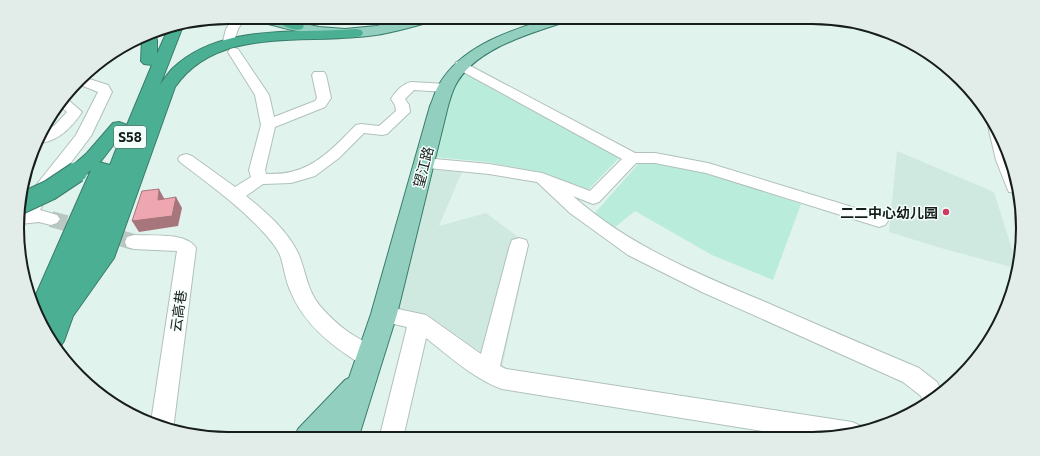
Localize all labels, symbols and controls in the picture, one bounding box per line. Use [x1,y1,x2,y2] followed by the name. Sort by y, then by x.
[114,126,146,148] road number: S58
[409,145,437,189] street label: 望江路
[840,204,938,221] place label: 二二中心幼儿园
[941,207,951,217] marker: 二二中心幼儿园
[167,289,189,333] street label: 云高巷

